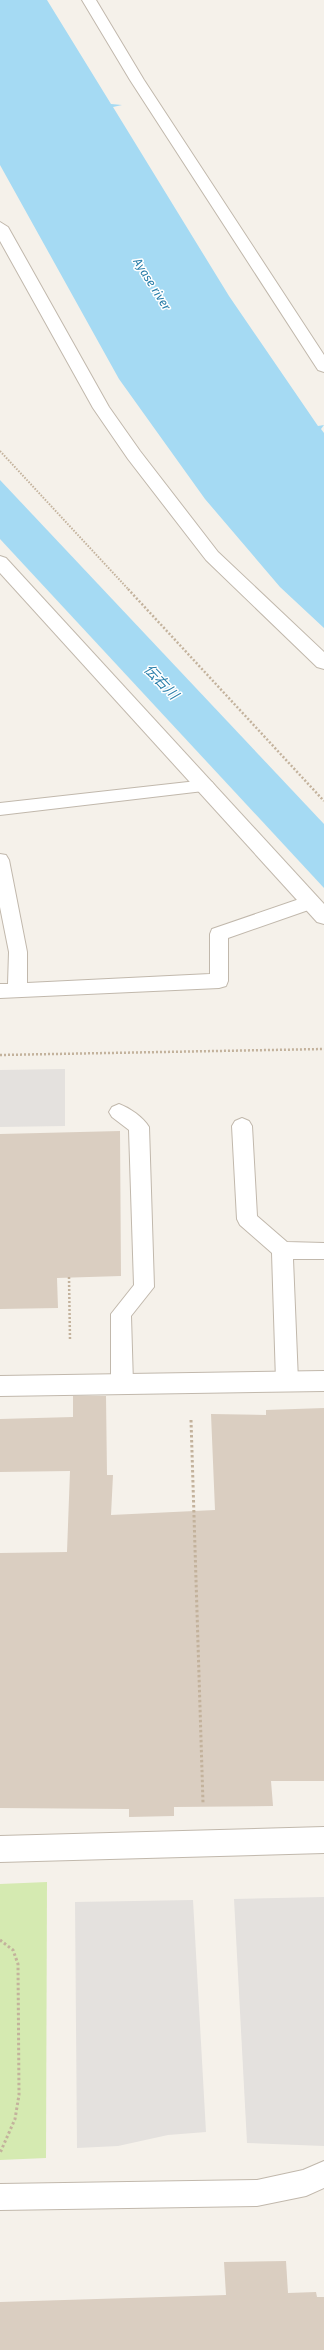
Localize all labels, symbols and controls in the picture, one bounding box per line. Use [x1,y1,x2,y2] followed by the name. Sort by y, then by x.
[130,255,174,313] water label: Ayase river
[140,661,183,704] water label: 伝右川

